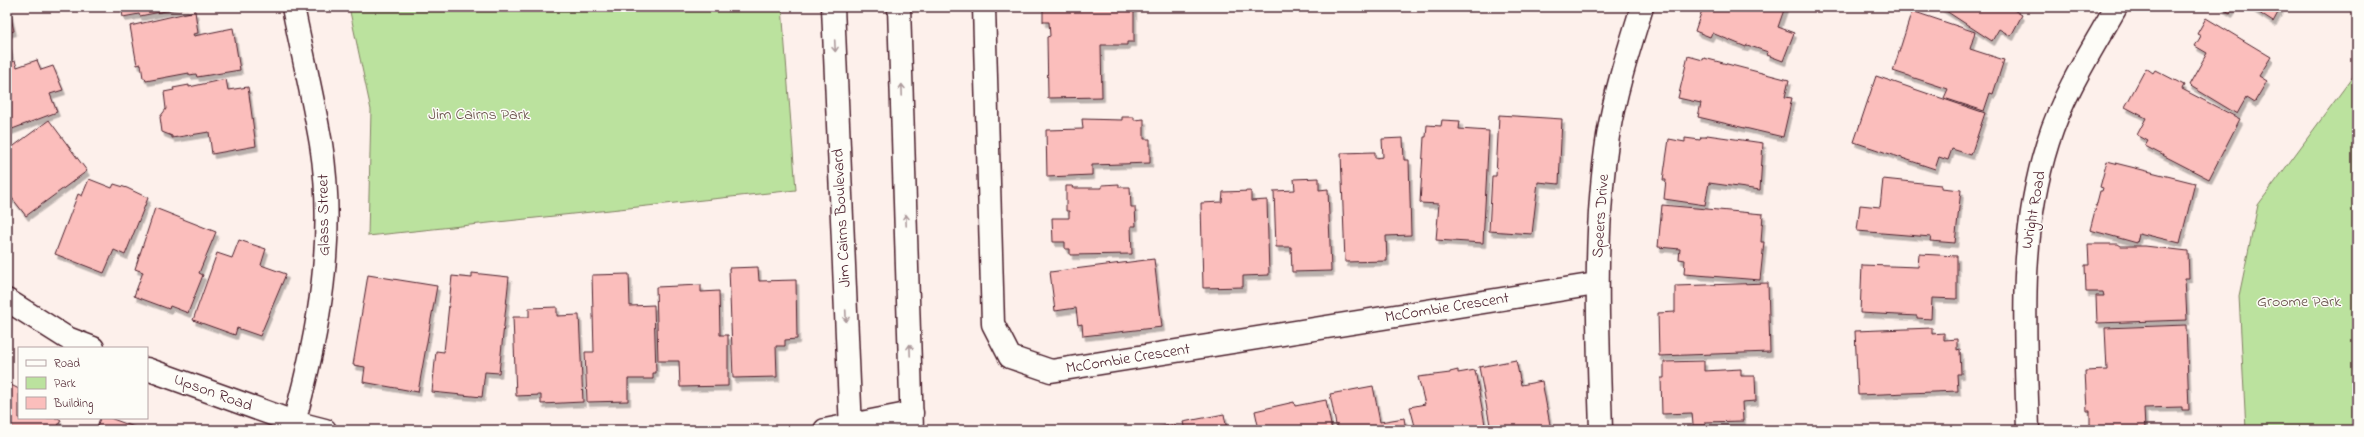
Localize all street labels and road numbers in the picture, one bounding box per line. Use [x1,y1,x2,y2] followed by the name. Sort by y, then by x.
[826,148,858,288] street label: Jim Cairns Boulevard
[2015,169,2053,251] street label: Wright Road
[311,173,337,256] street label: Glass Street
[1586,173,1616,259] street label: Speers Drive
[1383,286,1511,330] street label: McCombie Crescent
[1064,337,1192,381] street label: McCombie Crescent
[170,368,256,418] street label: Upson Road

